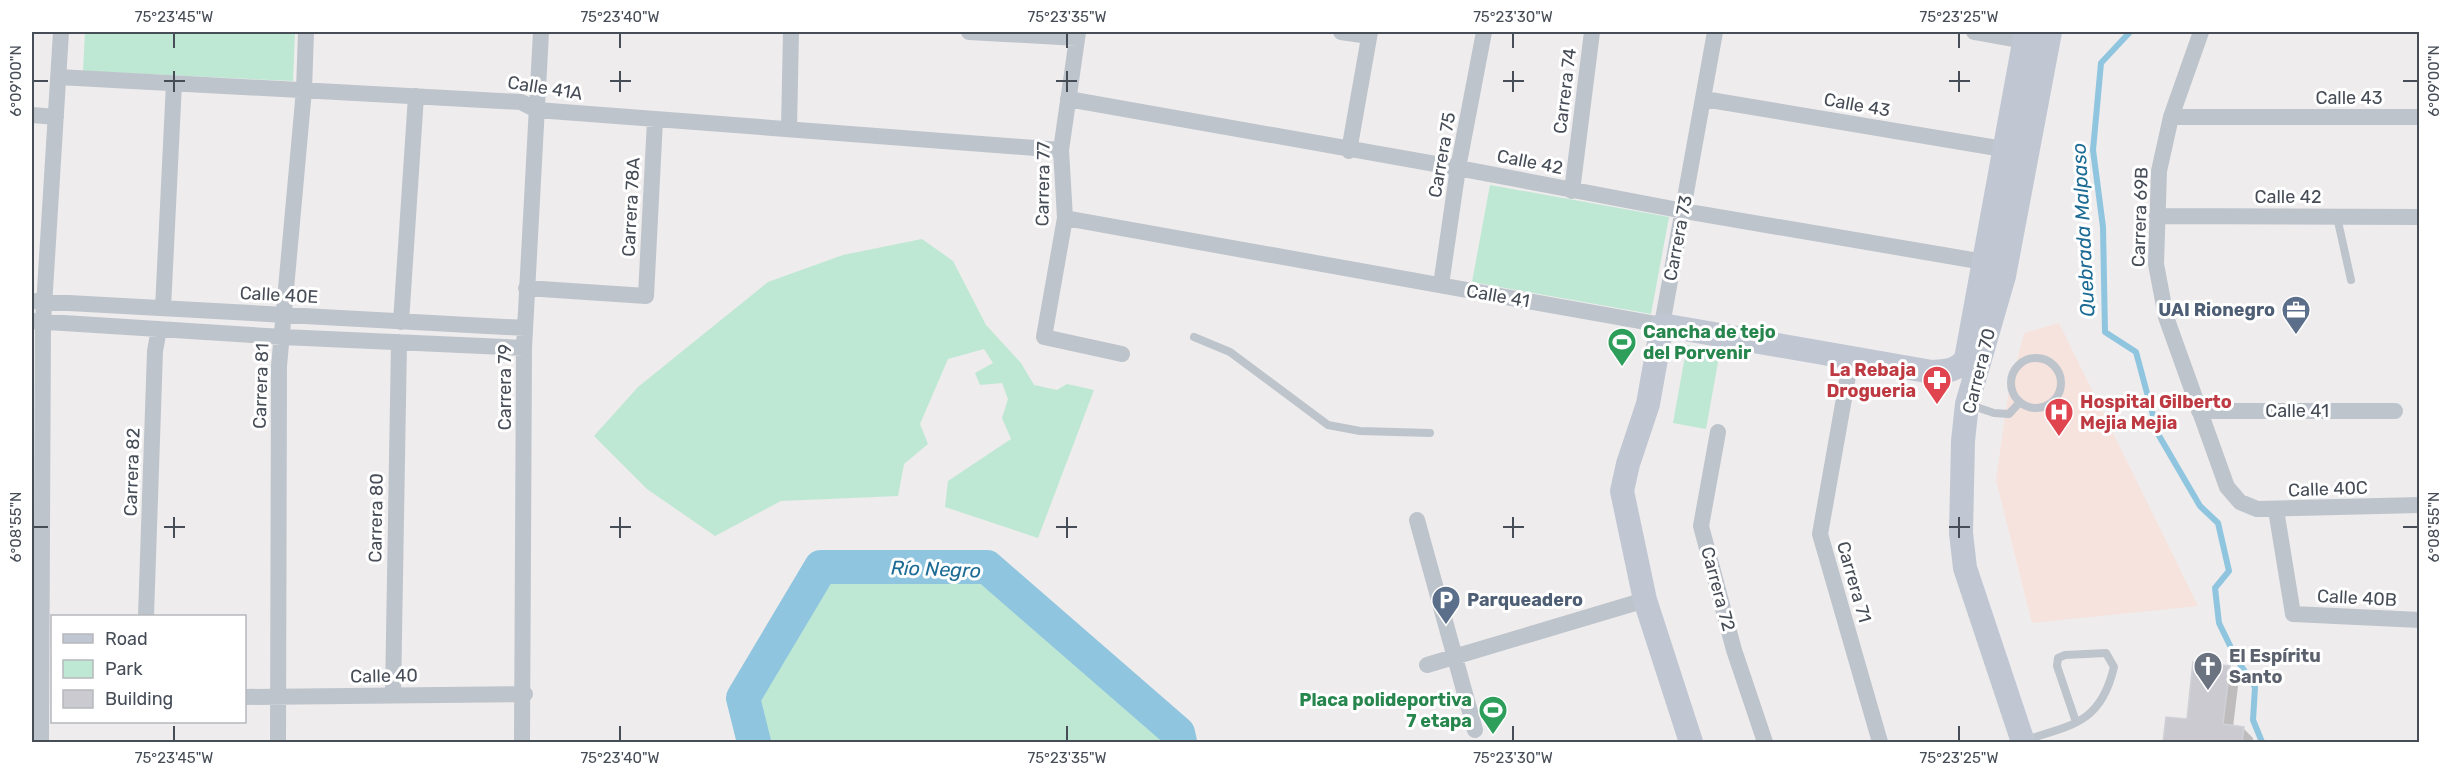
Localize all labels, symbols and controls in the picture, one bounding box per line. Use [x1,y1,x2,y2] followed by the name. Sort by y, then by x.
[135,8,213,26] text: 75°23'45"W
[580,8,660,26] text: 75°23'40"W
[1027,8,1107,26] text: 75°23'35"W
[1473,8,1553,26] text: 75°23'30"W
[1920,8,1998,26] text: 75°23'25"W
[7,45,25,117] text: 6°09'00"N
[2425,45,2443,117] text: 6°09'00"N
[1549,47,1581,135] street label: Carrera 74
[506,71,584,105] street label: Calle 41A
[2315,87,2383,109] street label: Calle 43
[1822,88,1892,122] street label: Calle 43
[1424,111,1460,199] street label: Carrera 75
[1031,141,1055,227] street label: Carrera 77
[2066,142,2100,318] water label: Quebrada Malpaso
[1495,145,1565,179] street label: Calle 42
[617,157,645,257] street label: Carrera 78A
[2127,167,2153,267] street label: Carrera 69B
[2255,186,2321,208] street label: Calle 42
[1659,193,1697,283] street label: Carrera 73
[1465,280,1531,312] street label: Calle 41
[239,282,319,308] street label: Calle 40E
[2280,294,2312,336] office icon: UAI Rionegro
[2158,299,2275,321] place label: UAI Rionegro
[1643,321,1776,364] place label: Cancha de tejo del Porvenir
[1606,326,1638,368] sports icon: Cancha de tejo del Porvenir
[1958,326,2000,416] street label: Carrera 70
[249,343,273,429] street label: Carrera 81
[494,344,516,430] street label: Carrera 79
[1826,359,1916,402] place label: La Rebaja Drogueria
[1921,364,1953,406] pharmacy icon: La Rebaja Drogueria
[2080,391,2232,434] place label: Hospital Gilberto Mejia Mejia
[2043,396,2075,438] hospital icon: Hospital Gilberto Mejia Mejia
[2265,400,2329,422] street label: Calle 41
[119,427,145,517] street label: Carrera 82
[364,473,388,563] street label: Carrera 80
[2288,477,2368,501] street label: Calle 40C
[7,491,25,563] text: 6°08'55"N
[2425,491,2443,563] text: 6°08'55"N
[1832,539,1876,625] street label: Carrera 71
[1696,544,1740,634] street label: Carrera 72
[890,555,982,583] water label: Río Negro
[1430,584,1462,626] parking icon: Parqueadero
[2317,585,2397,611] street label: Calle 40B
[1467,589,1583,611] place label: Parqueadero
[51,615,246,723] legend
[105,628,148,650] text: Road
[2229,645,2321,688] place label: El Espíritu Santo
[2192,650,2224,692] church icon: El Espíritu Santo
[105,658,143,680] text: Park
[350,664,418,688] street label: Calle 40
[105,688,173,710] text: Building
[1299,689,1472,732] place label: Placa polideportiva 7 etapa
[1477,694,1509,736] sports icon: Placa polideportiva 7 etapa
[135,749,213,767] text: 75°23'45"W
[580,749,660,767] text: 75°23'40"W
[1027,749,1107,767] text: 75°23'35"W
[1473,749,1553,767] text: 75°23'30"W
[1920,749,1998,767] text: 75°23'25"W

